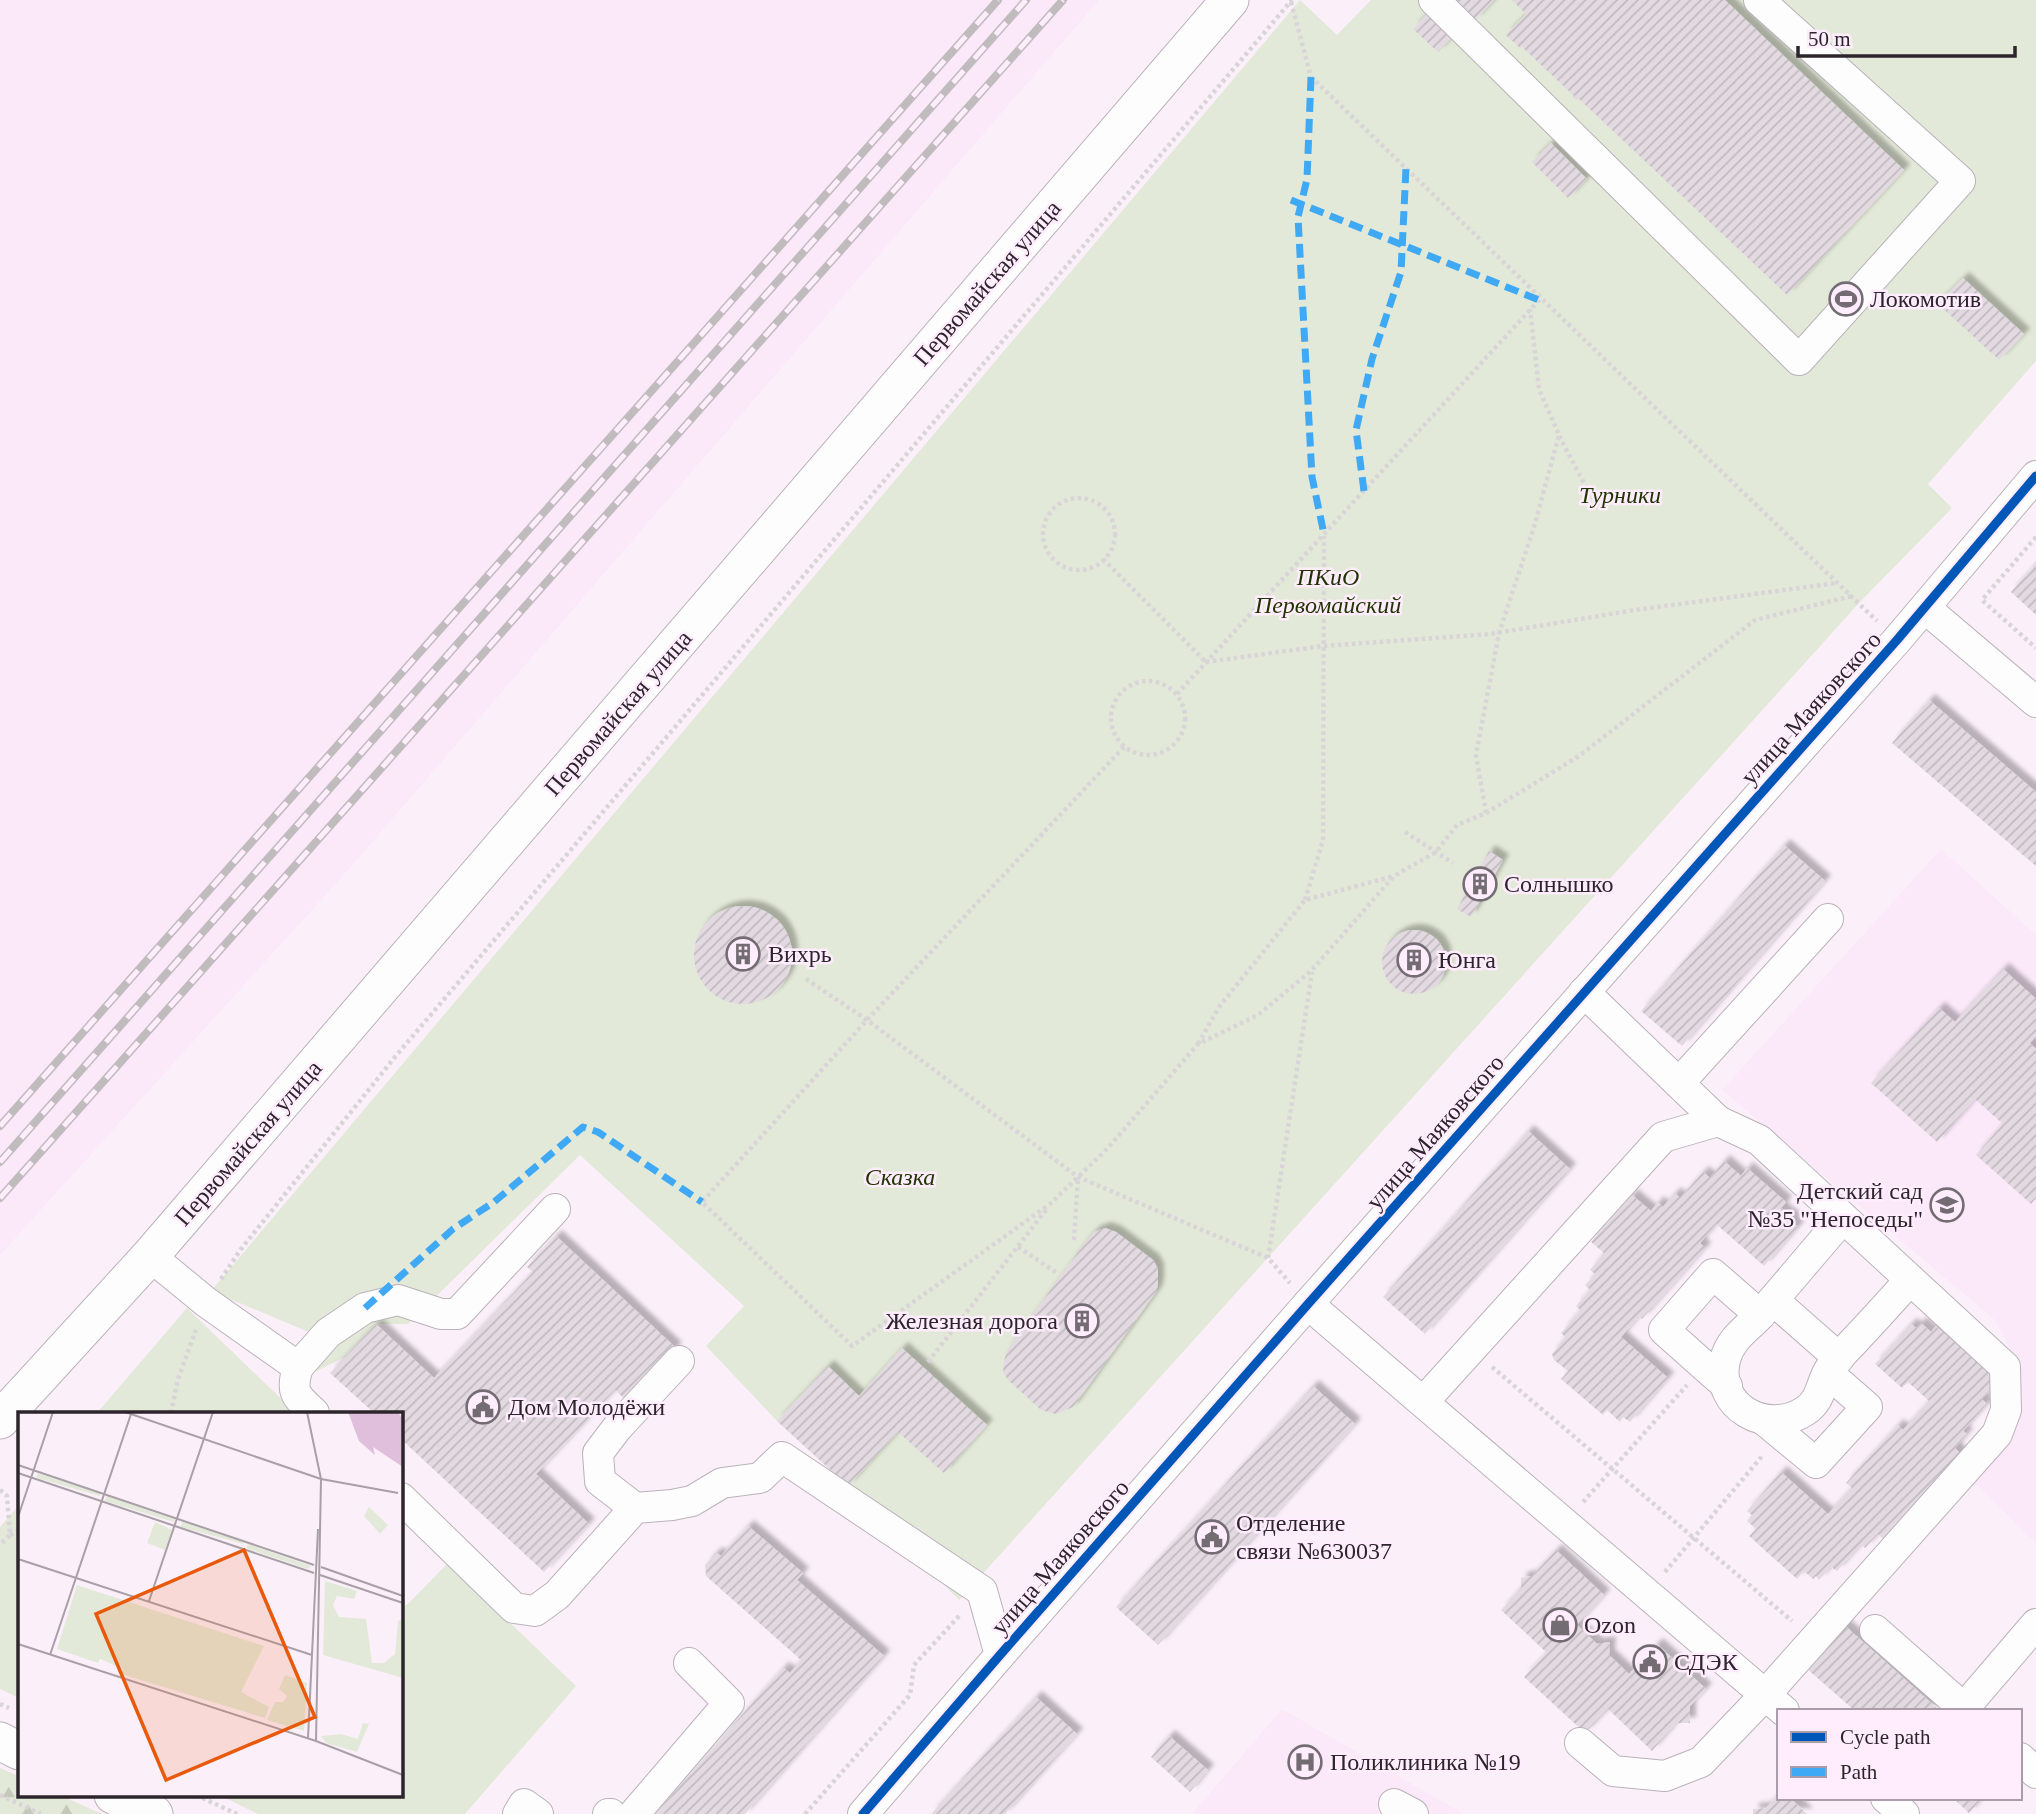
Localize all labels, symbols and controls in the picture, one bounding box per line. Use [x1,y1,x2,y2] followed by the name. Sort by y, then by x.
[1798,14,2015,58] scale bar
[1808,27,1851,51] text: 50 m
[908,195,1066,371] street label: Первомайская улица
[1827,280,1865,318] sports icon: Локомотив
[1870,286,1981,312] place label: Локомотив
[1579,482,1661,508] park label: Турники
[1254,564,1401,618] park label: ПКиО Первомайский
[539,625,697,801] street label: Первомайская улица
[1736,626,1886,790] street label: улица Маяковского
[1461,865,1499,903] building icon: Солнышко
[1504,871,1614,897] place label: Солнышко
[724,935,762,973] building icon: Вихрь
[768,941,832,967] place label: Вихрь
[1395,941,1433,979] building icon: Юнга
[1438,947,1496,973] place label: Юнга
[1361,1049,1509,1215] street label: улица Маяковского
[169,1055,327,1231] street label: Первомайская улица
[865,1164,935,1190] park label: Сказка
[1747,1178,1923,1232] place label: Детский сад №35 "Непоседы"
[1928,1186,1966,1224] school or university icon: Детский сад №35 "Непоседы"
[1063,1302,1101,1340] building icon: Железная дорога
[885,1308,1058,1334] place label: Железная дорога
[464,1388,502,1426] public building icon: Дом Молодёжи
[508,1394,665,1420] place label: Дом Молодёжи
[18,1412,402,1797] inset map
[986,1474,1134,1640] street label: улица Маяковского
[1236,1510,1392,1564] place label: Отделение связи №630037
[1193,1518,1231,1556] public building icon: Отделение связи №630037
[1541,1606,1579,1644] shop icon: Ozon
[1584,1612,1636,1638] place label: Ozon
[1631,1643,1669,1681] public building icon: СДЭК
[1674,1649,1739,1675] place label: СДЭК
[1777,1709,2022,1800] legend
[1840,1725,1931,1749] text: Cycle path
[1286,1743,1324,1781] hospital icon: Поликлиника №19
[1330,1749,1521,1775] place label: Поликлиника №19
[1840,1760,1878,1784] text: Path

